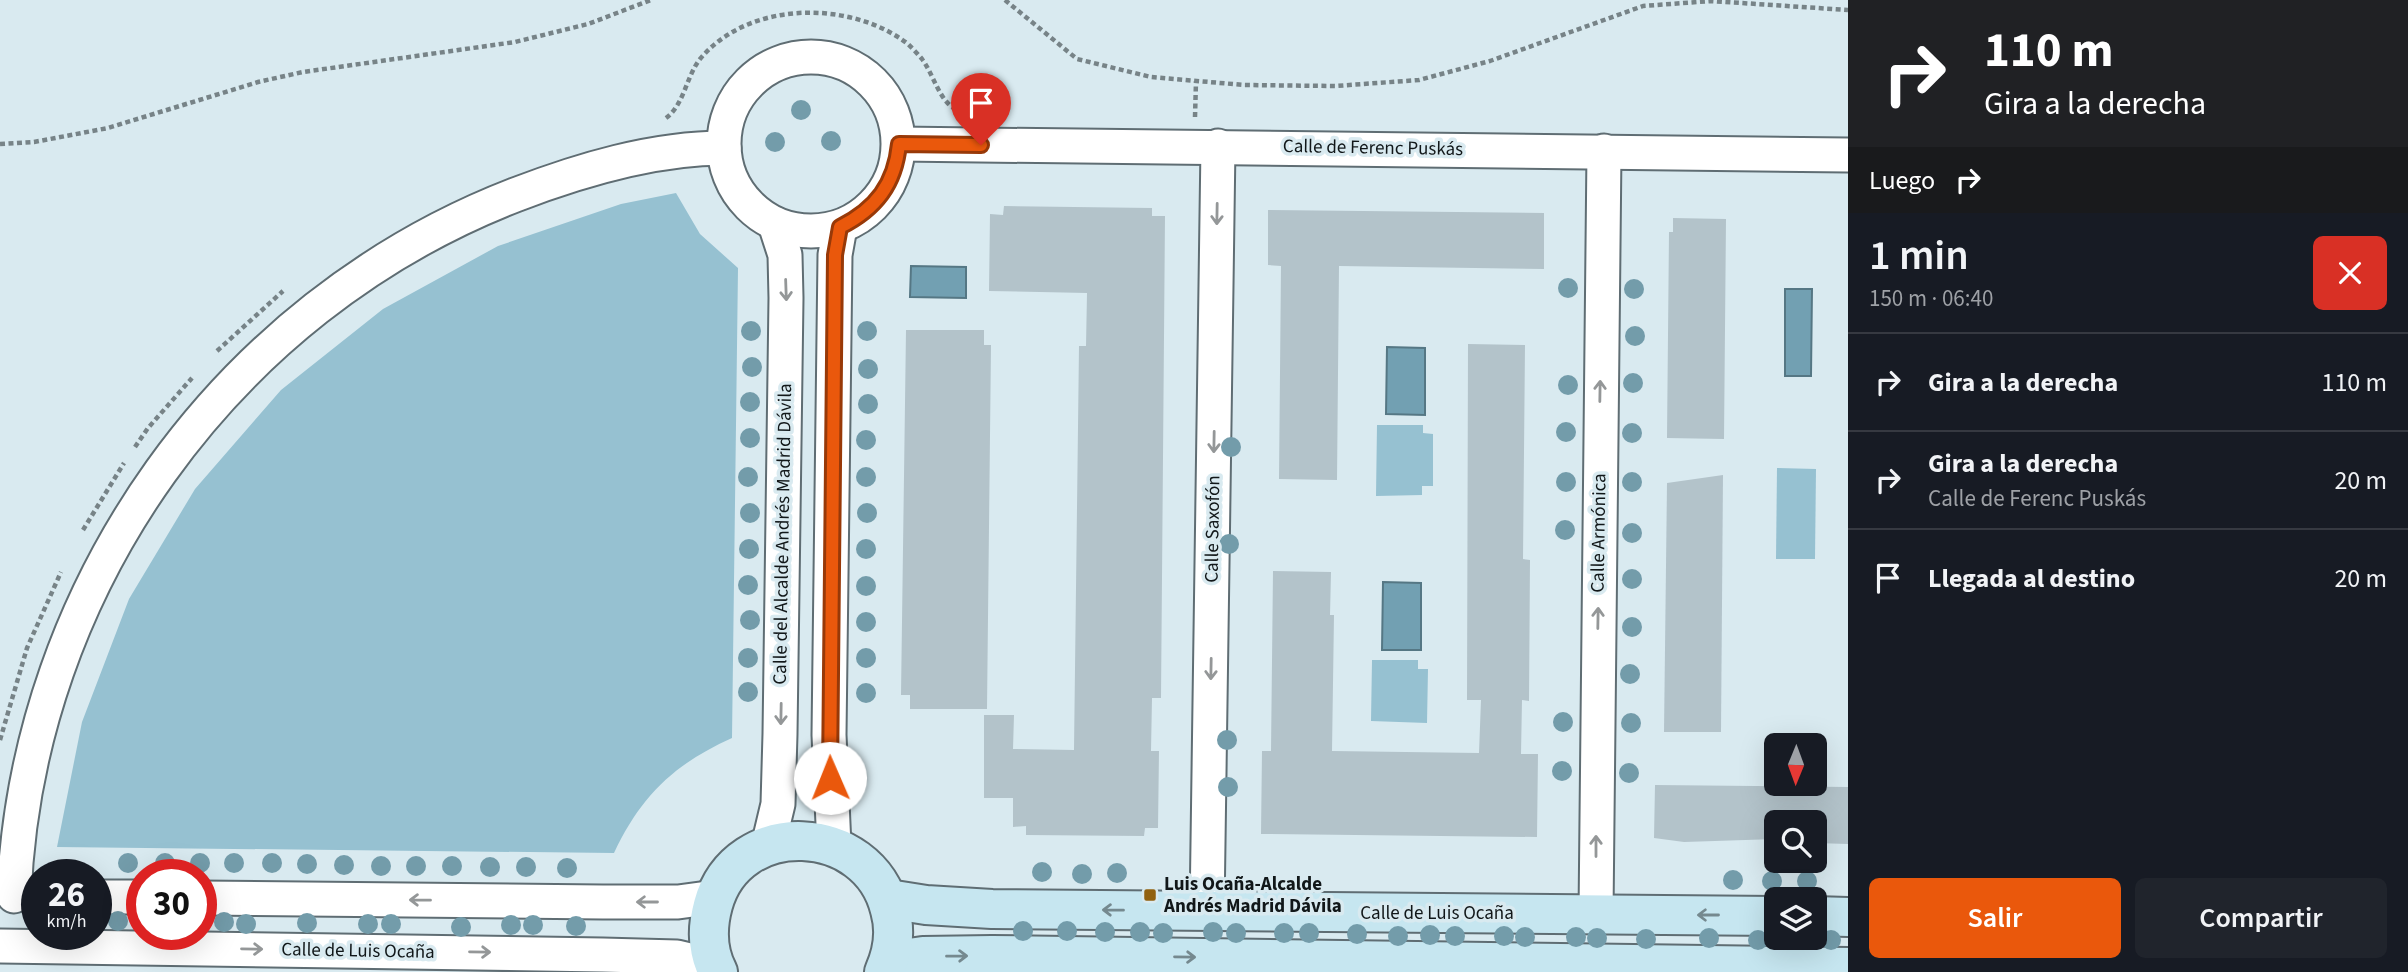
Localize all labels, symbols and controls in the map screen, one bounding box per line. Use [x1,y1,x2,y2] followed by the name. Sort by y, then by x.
[1984,16,2113,86] text: 110 m
[1869,28,1960,119] icon: right
[951,73,1011,145] pin
[1984,81,2206,127] text: Gira a la derecha
[962,84,1000,122] icon: arrive
[1283,133,1463,163] street label: Calle de Ferenc Puskás
[1949,161,1987,199] icon: right
[1869,162,1935,199] text: Luego
[1210,203,1224,226] one-way arrow
[1869,226,1969,286] text: 1 min
[2313,236,2387,310] button: close
[779,279,793,302] one-way arrow
[1869,282,1993,315] text: 150 m · 06:40
[1869,363,1907,401] icon: right
[1928,364,2118,401] text: Gira a la derecha
[2321,364,2387,401] text: 110 m
[1593,379,1607,402] one-way arrow
[767,383,799,685] street label: Calle del Alcalde Andrés Madrid Dávila
[1207,430,1221,453] one-way arrow
[1928,445,2118,482] text: Gira a la derecha
[1869,461,1907,499] icon: right
[2334,462,2387,499] text: 20 m
[1584,473,1614,593] street label: Calle Armónica
[1199,475,1227,583] street label: Calle Saxofón
[1928,482,2146,515] text: Calle de Ferenc Puskás
[1869,559,1907,597] icon: arrive
[1928,560,2135,597] text: Llegada al destino
[2334,560,2387,597] text: 20 m
[1591,607,1605,630] one-way arrow
[1204,658,1217,681] one-way arrow
[774,702,788,725] one-way arrow
[1764,733,1827,796] north arrow
[1764,733,1827,950] map controls
[793,741,867,815] position arrow
[1764,810,1827,873] button: search
[1589,834,1603,857] one-way arrow
[126,859,217,950] speed limit sign: 30
[48,870,85,920] text: 26
[1163,871,1342,920] place label: Luis Ocaña-Alcalde Andrés Madrid Dávila
[1869,878,2121,958] button: Salir
[2135,878,2387,958] button: Compartir
[1142,887,1158,903] marker: Luis Ocaña-Alcalde Andrés Madrid Dávila
[1764,887,1827,950] button: layers
[408,893,431,907] one-way arrow
[636,895,659,909] one-way arrow
[1360,900,1514,927] street label: Calle de Luis Ocaña
[1102,904,1125,917] one-way arrow
[47,909,86,934] text: km/h
[1697,909,1720,922] one-way arrow
[281,936,435,966] street label: Calle de Luis Ocaña
[241,942,264,956] one-way arrow
[468,946,491,959] one-way arrow
[945,949,968,963] one-way arrow
[1173,951,1196,964] one-way arrow

